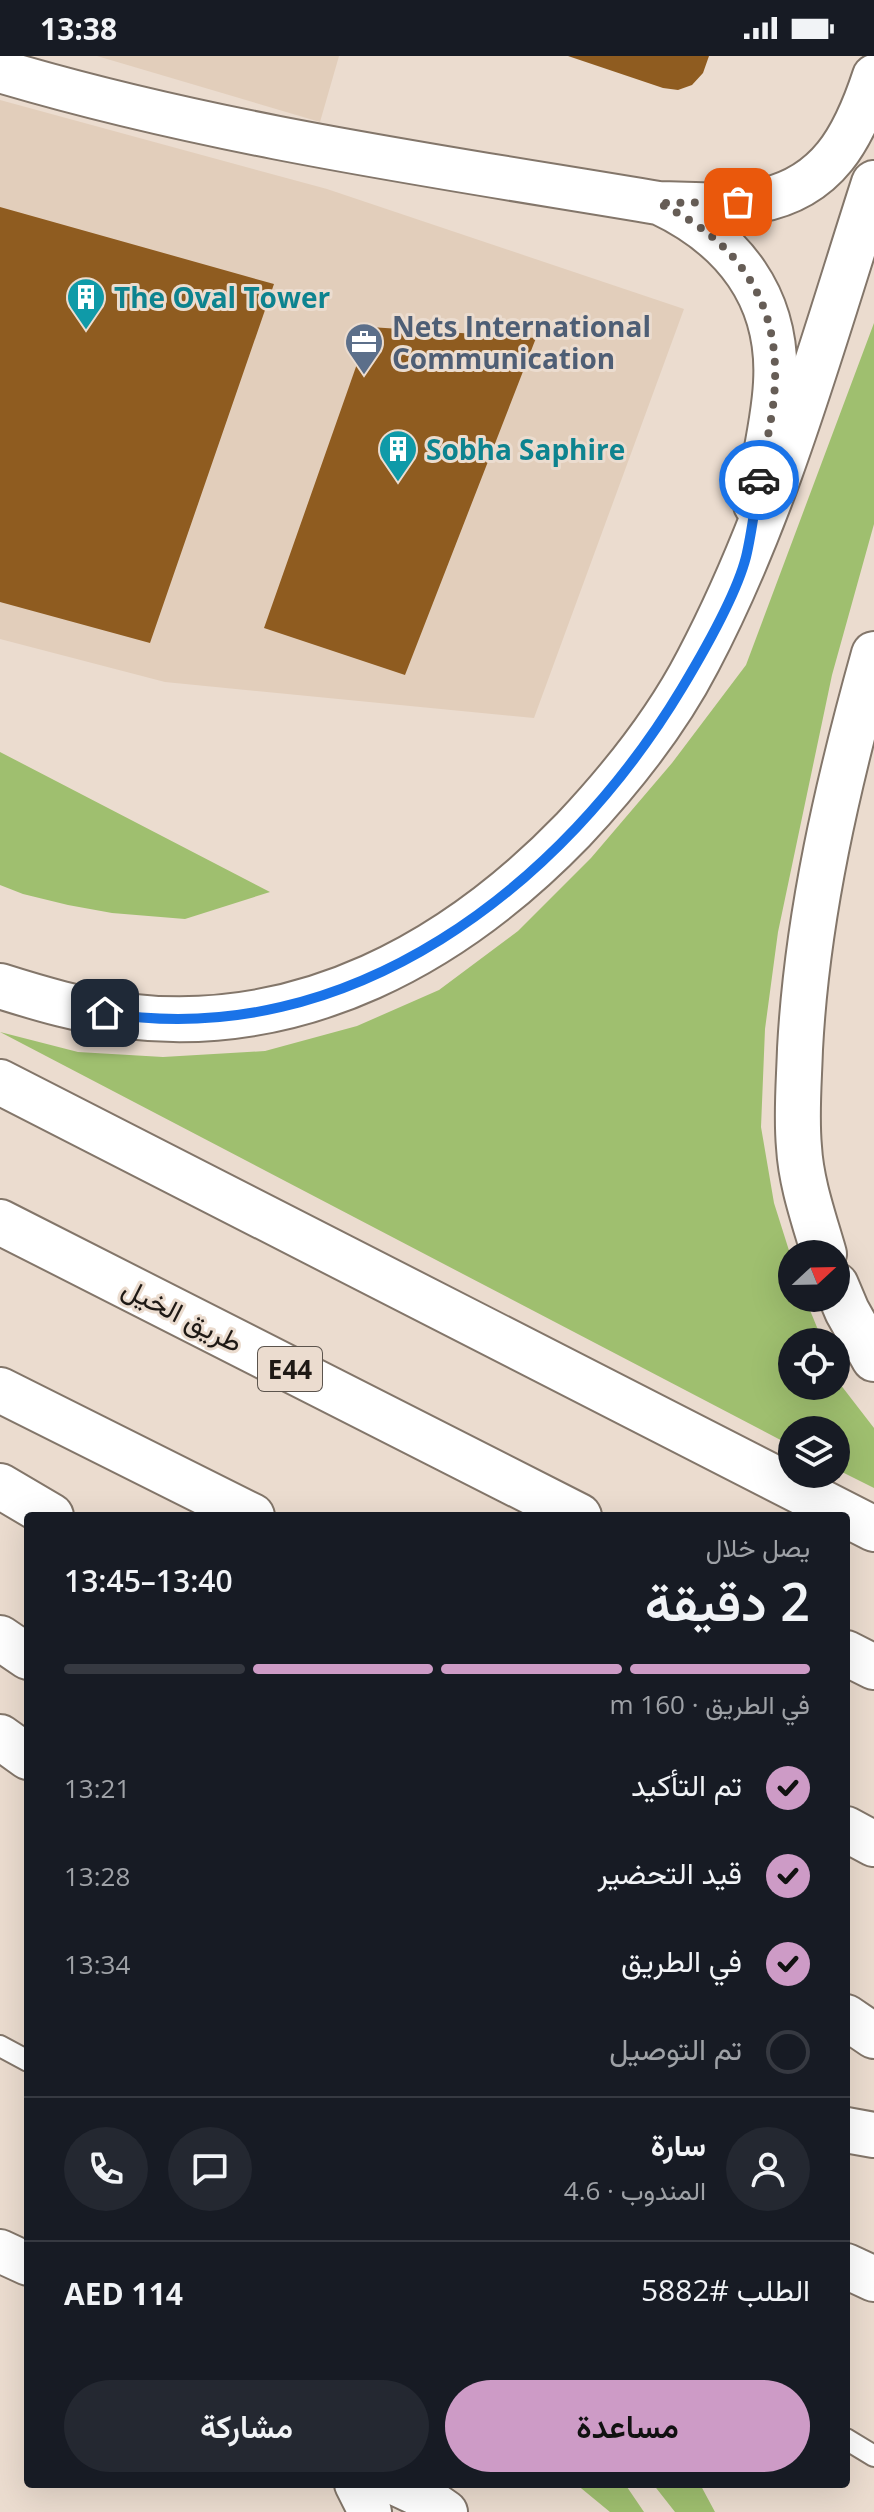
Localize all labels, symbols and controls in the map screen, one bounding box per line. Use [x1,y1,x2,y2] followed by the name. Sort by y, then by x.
[40,8,117,49] text: 13:38
[704,168,772,236] pin
[716,180,760,224] icon: bag
[65,276,107,331] building icon: The Oval Tower
[114,278,330,316] place label: The Oval Tower
[392,307,651,377] place label: Nets International Communication
[343,321,385,376] office icon: Nets International Communication
[377,428,419,483] building icon: Sobha Saphire
[426,430,625,468] place label: Sobha Saphire
[719,440,799,520] courier
[737,458,781,502] icon: car
[71,979,139,1047] pin
[83,991,127,1035] icon: home
[778,1240,850,1312] north arrow
[778,1240,850,1488] map controls
[116,1268,250,1360] street label: طريق الخيل
[778,1328,850,1400] button: locate
[258,1347,322,1391] road number: E44
[778,1416,850,1488] button: layers
[706,1529,810,1565] text: يصل خلال
[64,1560,233,1601] text: 13:40–13:45
[645,1565,810,1636] text: 2 دقيقة
[609,1686,810,1722] text: في الطريق · 160 m
[631,1764,742,1805] text: تم التأكيد
[766,1766,810,1810] icon: check
[64,1770,130,1806] text: 13:21
[598,1852,742,1893] text: قيد التحضير
[766,1854,810,1898] icon: check
[64,1858,130,1894] text: 13:28
[621,1940,742,1981] text: في الطريق
[766,1942,810,1986] icon: check
[64,1946,130,1982] text: 13:34
[609,2028,742,2069] text: تم التوصيل
[651,2124,706,2165] text: سارة
[64,2127,148,2211] button: phone
[168,2127,252,2211] button: chat
[726,2127,810,2211] button: person
[564,2172,706,2208] text: المندوب · 4.6
[641,2269,810,2310] text: الطلب #5882
[64,2273,183,2314] text: AED 114
[64,2380,429,2472] button: مشاركة
[445,2380,810,2472] button: مساعدة

